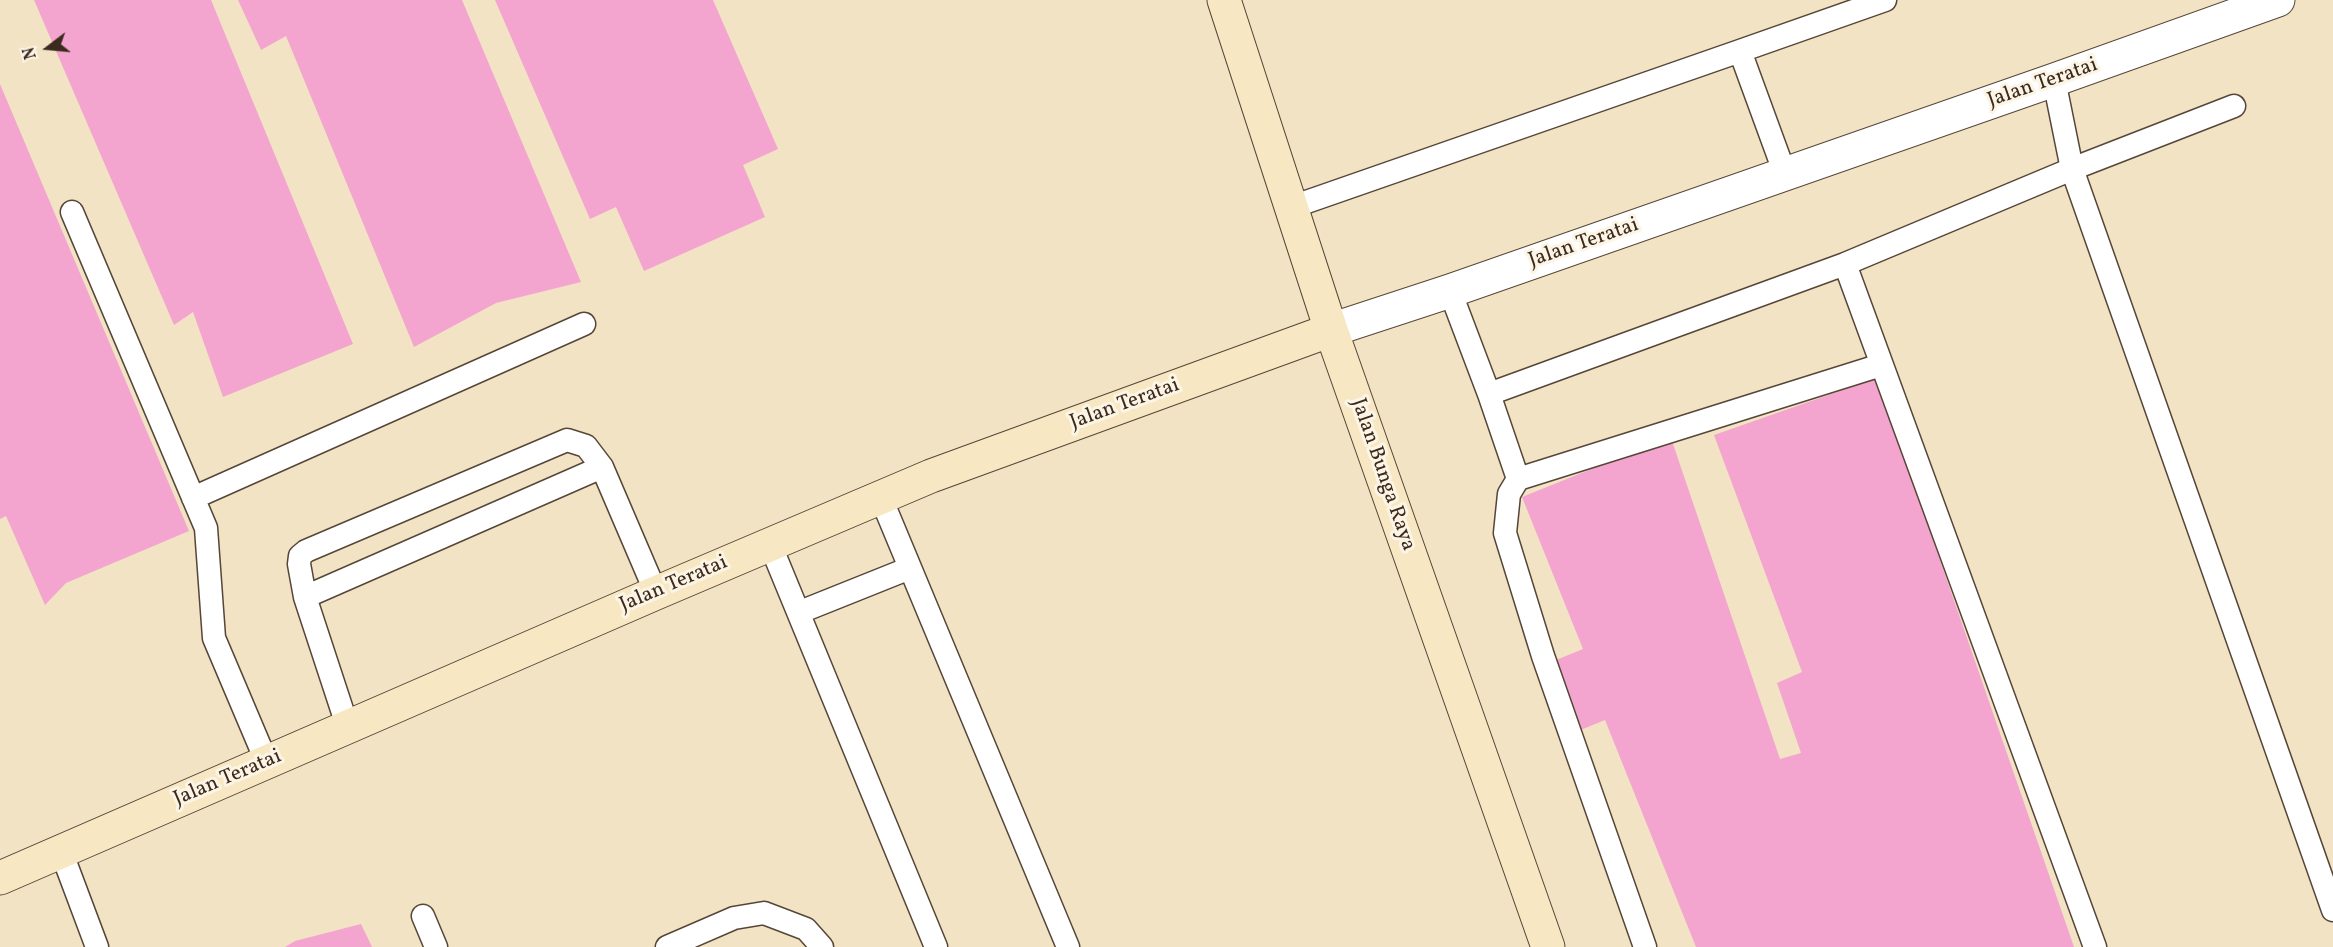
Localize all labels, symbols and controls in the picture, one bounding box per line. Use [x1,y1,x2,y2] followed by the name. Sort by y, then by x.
[18,18,78,78] north arrow
[19,44,43,62] text: N
[1985,53,2101,115] street label: Jalan Teratai
[1526,213,1642,275] street label: Jalan Teratai
[1067,374,1183,436] street label: Jalan Teratai
[1344,395,1420,555] street label: Jalan Bunga Raya
[616,551,732,619] street label: Jalan Teratai
[170,745,286,813] street label: Jalan Teratai

